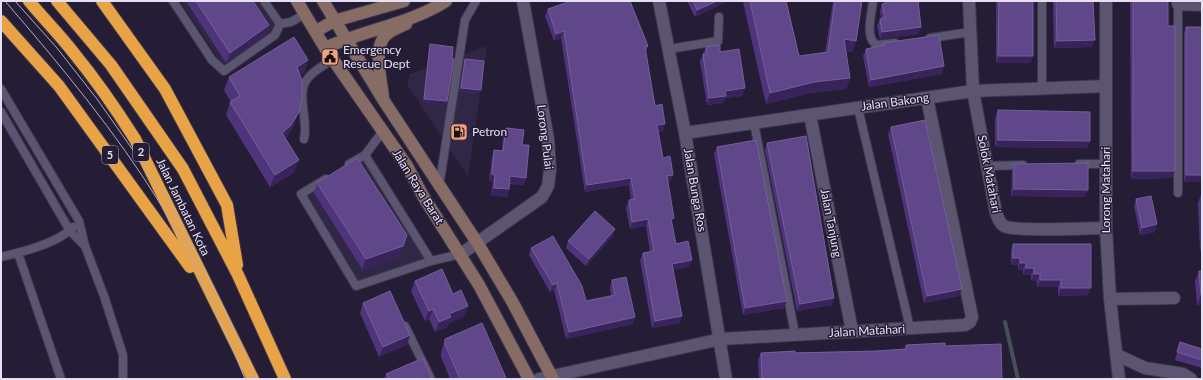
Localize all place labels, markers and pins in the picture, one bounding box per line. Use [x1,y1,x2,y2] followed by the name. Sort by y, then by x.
[343,42,411,71] place label: Emergency Rescue Dept
[320,47,340,67] public building icon: Emergency Rescue Dept
[449,122,469,142] fuel station icon: Petron
[472,124,507,139] place label: Petron

